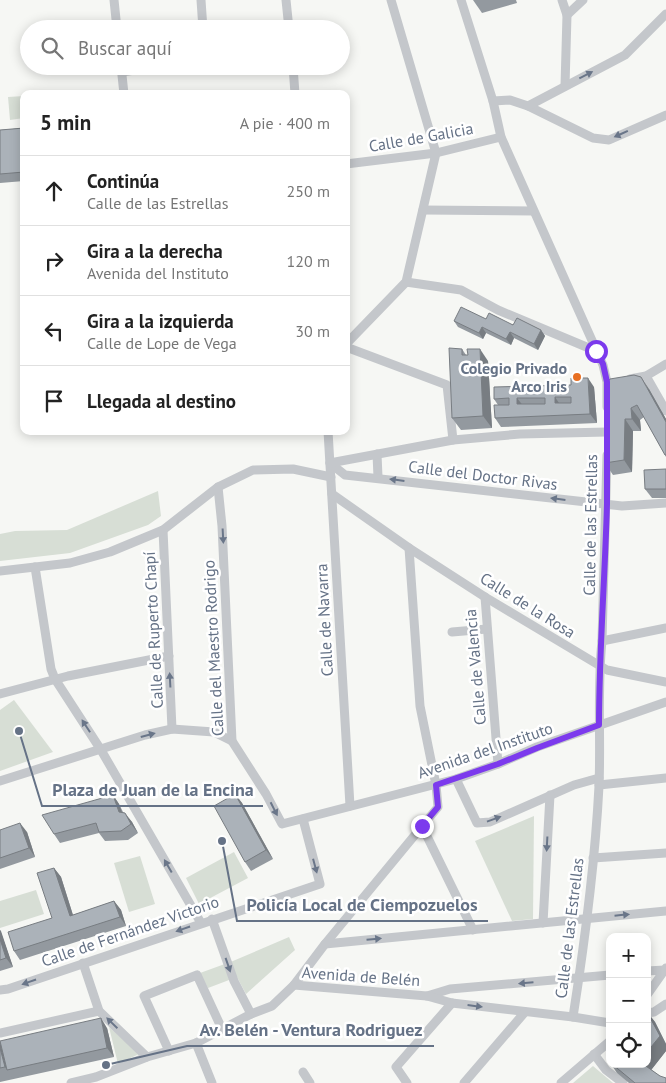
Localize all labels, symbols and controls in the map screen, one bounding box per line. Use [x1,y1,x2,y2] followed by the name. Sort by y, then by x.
[20,20,350,75] search box
[38,34,66,62] icon: search
[78,36,172,60] text: Buscar aquí
[579,71,594,79] one-way arrow
[40,109,91,136] text: 5 min
[240,113,330,133] text: A pie · 400 m
[367,118,475,156] street label: Calle de Galicia
[614,131,628,139] one-way arrow
[87,169,159,193] text: Continúa
[40,177,68,205] icon: ahead
[287,181,330,201] text: 250 m
[87,193,229,213] text: Calle de las Estrellas
[87,239,223,263] text: Gira a la derecha
[40,247,68,275] icon: right
[287,251,330,271] text: 120 m
[87,263,229,283] text: Avenida del Instituto
[87,309,234,333] text: Gira a la izquierda
[40,317,68,345] icon: left
[295,321,330,341] text: 30 m
[87,333,237,353] text: Calle de Lope de Vega
[585,340,608,363] route start
[460,358,567,396] place label: Colegio Privado Arco Iris
[571,371,583,383] marker: Colegio Privado Arco Iris
[40,387,68,415] icon: arrive
[87,389,236,413] text: Llegada al destino
[579,454,601,596] street label: Calle de las Estrellas
[407,456,559,494] street label: Calle del Doctor Rivas
[388,476,404,484] one-way arrow
[550,495,566,503] one-way arrow
[219,528,227,544] one-way arrow
[139,551,167,709] street label: Calle de Ruperto Chapí
[198,559,228,737] street label: Calle del Maestro Rodrigo
[311,563,337,677] street label: Calle de Navarra
[477,568,579,642] street label: Calle de la Rosa
[460,608,490,726] street label: Calle de Valencia
[166,672,174,688] one-way arrow
[415,717,555,783] street label: Avenida del Instituto
[81,719,91,732] one-way arrow
[140,731,155,739] one-way arrow
[42,773,263,806] callout: Plaza de Juan de la Encina
[52,778,254,801] text: Plaza de Juan de la Encina
[270,801,278,816] one-way arrow
[411,815,434,838] route end
[487,815,502,823] one-way arrow
[543,836,551,852] one-way arrow
[550,856,588,999] street label: Calle de las Estrellas
[164,858,172,873] one-way arrow
[312,859,320,874] one-way arrow
[237,888,488,921] callout: Policía Local de Ciempozuelos
[39,891,221,971] street label: Calle de Fernández Victorio
[247,893,478,916] text: Policía Local de Ciempozuelos
[615,911,631,919] one-way arrow
[175,925,190,933] one-way arrow
[606,933,651,1068] map controls
[606,933,651,978] button: +
[366,935,382,943] one-way arrow
[225,958,232,973] one-way arrow
[301,962,421,990] street label: Avenida de Belén
[22,978,37,986] one-way arrow
[606,978,651,1023] button: −
[518,979,534,987] one-way arrow
[467,1002,483,1010] one-way arrow
[187,1013,434,1046] callout: Av. Belén - Ventura Rodriguez
[106,1017,118,1029] one-way arrow
[199,1018,423,1041] text: Av. Belén - Ventura Rodriguez
[606,1023,651,1068] button: locate

